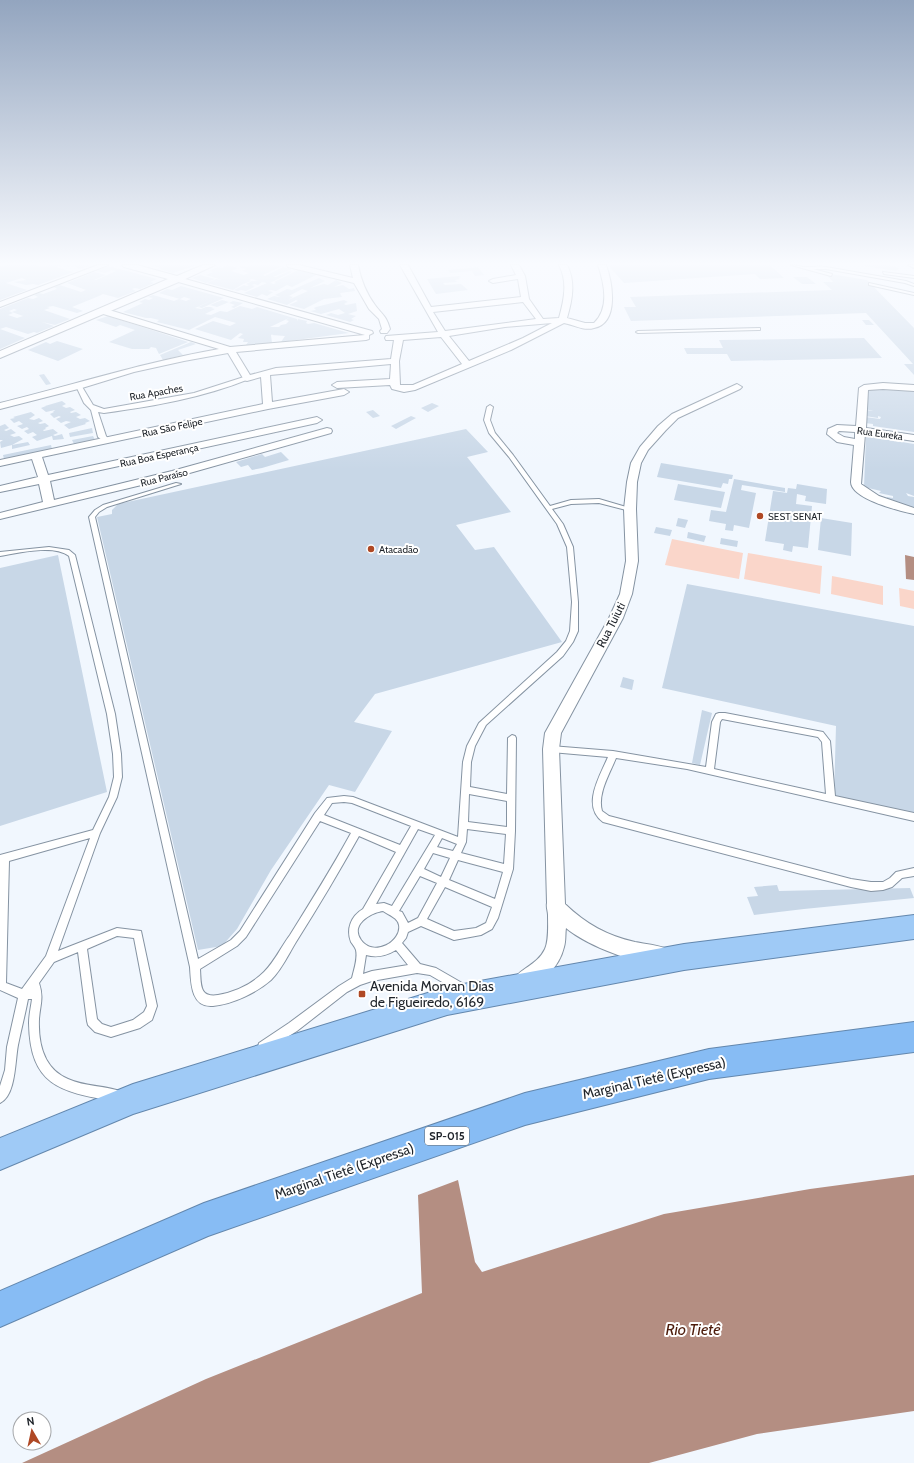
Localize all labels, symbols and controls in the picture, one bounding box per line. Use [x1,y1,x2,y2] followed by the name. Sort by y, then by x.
[128,381,184,404] street label: Rua Apaches
[141,415,204,440] street label: Rua São Felipe
[856,424,904,443] street label: Rua Eureka
[119,441,200,470] street label: Rua Boa Esperança
[139,465,190,490] street label: Rua Paraíso
[768,510,823,523] place label: SEST SENAT
[755,511,765,521] marker: SEST SENAT
[379,543,419,556] place label: Atacadão
[366,544,376,554] marker: Atacadão
[593,600,628,650] street label: Rua Tuiuti
[370,977,494,1011] place label: Avenida Morvan Dias de Figueiredo, 6169
[357,989,367,999] marker: Avenida Morvan Dias de Figueiredo, 6169
[581,1053,727,1103] street label: Marginal Tietê (Expressa)
[425,1127,469,1145] road number: SP-015
[272,1139,416,1203] street label: Marginal Tietê (Expressa)
[666,1320,721,1339] water label: Rio Tietê
[12,1411,52,1451] north arrow
[25,1414,35,1429] text: N

